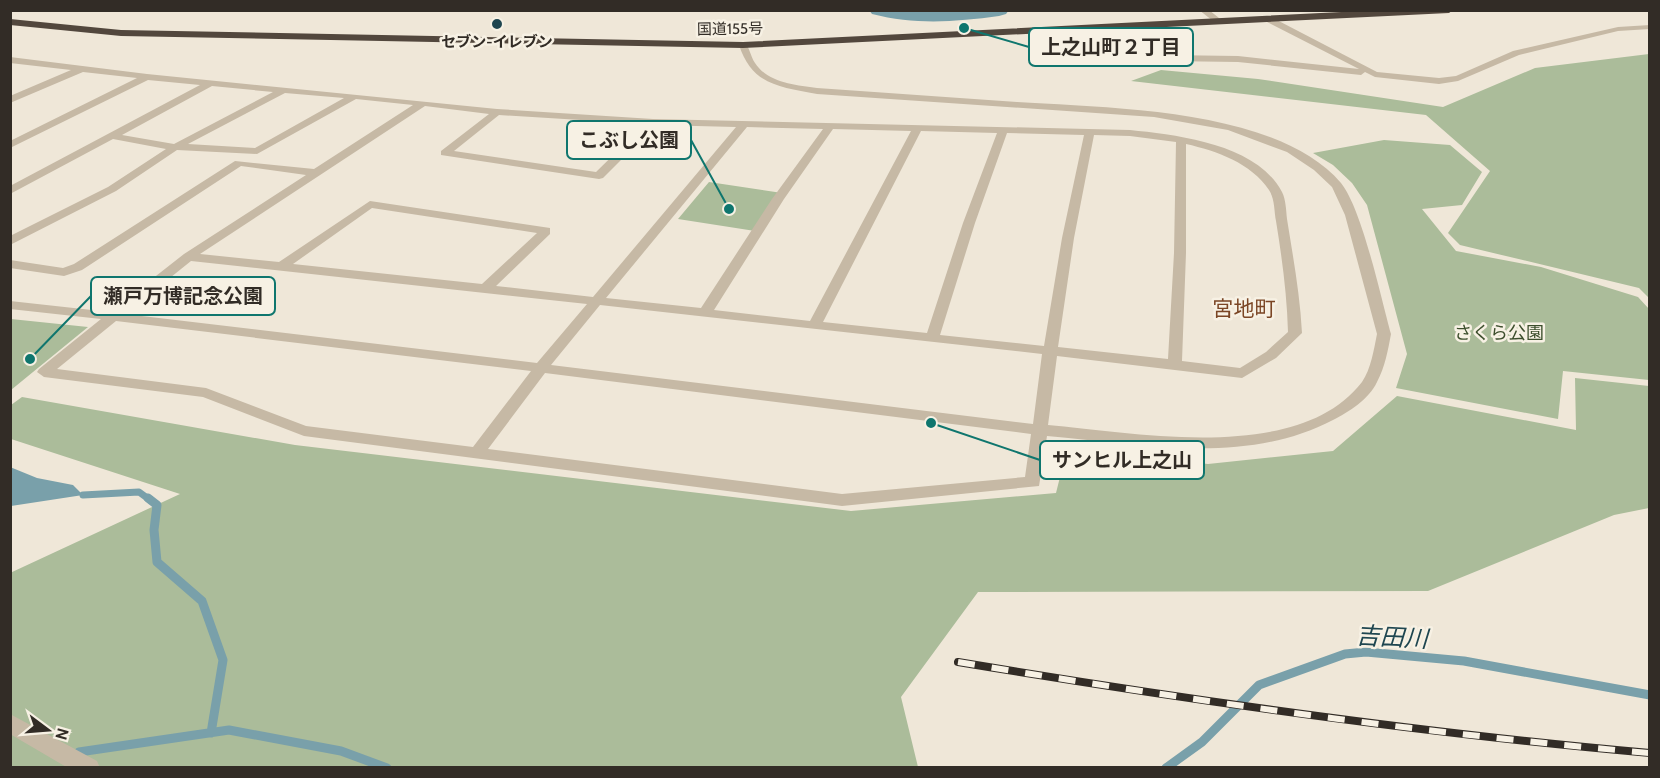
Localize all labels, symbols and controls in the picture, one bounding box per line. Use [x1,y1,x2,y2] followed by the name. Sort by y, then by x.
[490,17,504,31] marker: セブン-イレブン
[697,19,763,39] street label: 国道155号
[1029,28,1193,66] callout: 上之山町２丁目
[441,33,553,51] place label: セブン-イレブン
[1041,35,1181,59] text: 上之山町２丁目
[567,121,691,159] callout: こぶし公園
[579,128,679,152] text: こぶし公園
[91,277,275,315] callout: 瀬戸万博記念公園
[103,284,263,308] text: 瀬戸万博記念公園
[1213,296,1276,321] district label: 宮地町
[1454,322,1544,344] park label: さくら公園
[1040,441,1204,479] callout: サンヒル上之山
[1052,448,1192,472] text: サンヒル上之山
[1355,621,1432,654] water label: 吉田川
[18,700,78,760] north arrow
[51,726,73,742] text: N

